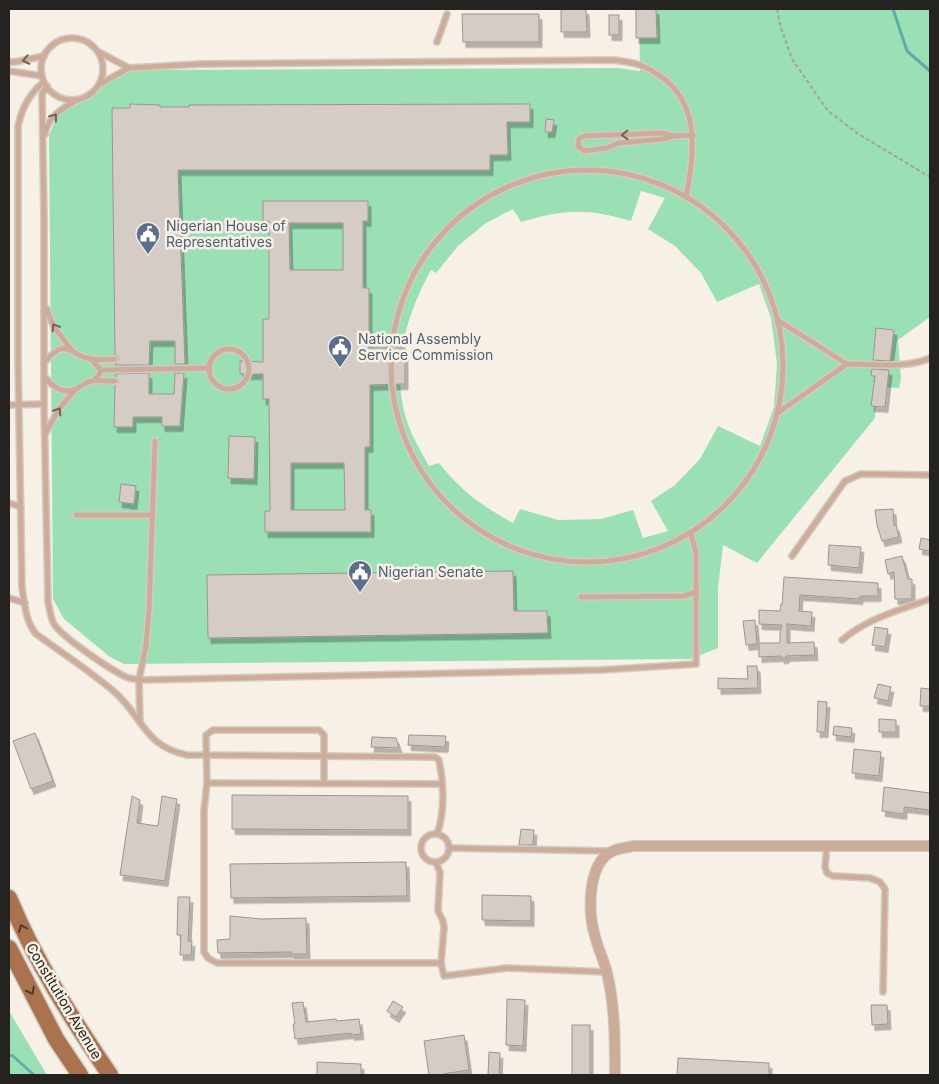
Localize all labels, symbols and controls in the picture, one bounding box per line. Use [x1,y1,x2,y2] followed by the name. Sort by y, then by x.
[22,54,31,65] one-way arrow
[49,114,57,123] one-way arrow
[621,129,629,140] one-way arrow
[166,217,286,250] place label: Nigerian House of Representatives
[135,221,161,255] public building icon: Nigerian House of Representatives
[52,324,62,333] one-way arrow
[358,330,493,363] place label: National Assembly Service Commission
[327,334,353,368] public building icon: National Assembly Service Commission
[52,407,62,416] one-way arrow
[347,559,373,593] public building icon: Nigerian Senate
[378,563,484,580] place label: Nigerian Senate
[18,925,28,934] one-way arrow
[23,939,106,1062] street label: Constitution Avenue
[25,986,35,995] one-way arrow

